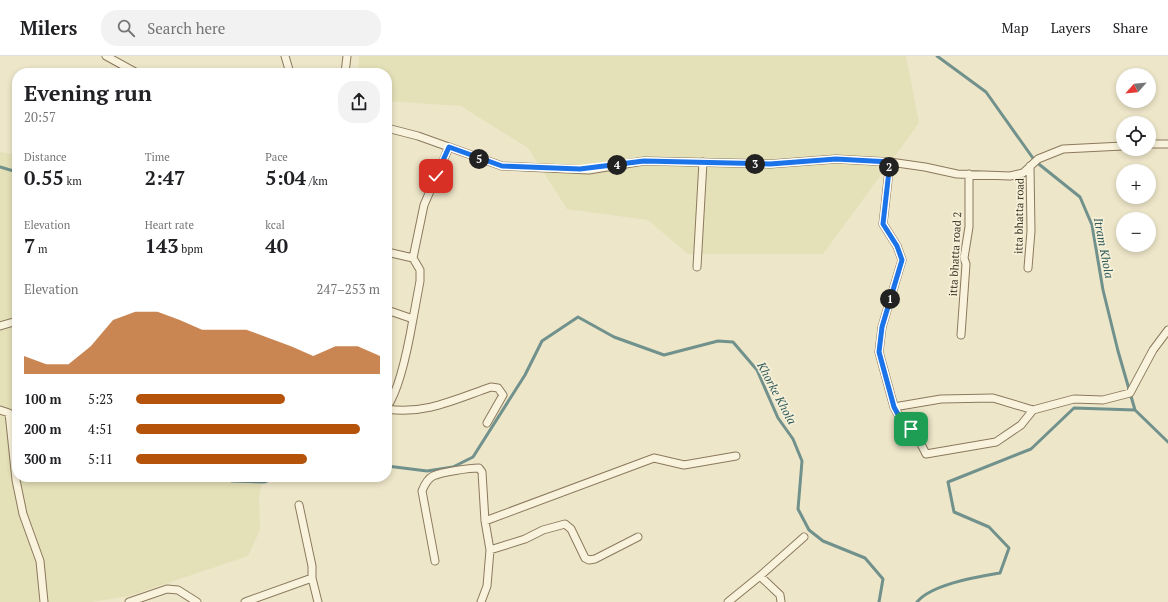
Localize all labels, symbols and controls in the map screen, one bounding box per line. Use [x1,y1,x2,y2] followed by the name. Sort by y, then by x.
[101,10,381,46] search box
[20,15,77,40] text: Milers
[115,17,137,39] icon: search
[147,18,225,38] text: Search here
[1002,18,1029,37] text: Map
[1051,18,1091,37] text: Layers
[1113,18,1148,37] text: Share
[1116,68,1156,108] north arrow
[1116,68,1156,252] map controls
[24,78,152,107] text: Evening run
[338,81,380,123] button: share
[24,108,56,126] text: 20:57
[1116,116,1156,156] button: locate
[469,149,489,169] pin: 5
[24,150,67,164] text: Distance
[145,150,170,164] text: Time
[265,150,288,164] text: Pace
[476,152,482,166] text: 5
[745,154,765,174] pin: 3
[607,155,627,175] pin: 4
[752,157,758,171] text: 3
[879,157,899,177] pin: 2
[614,158,620,172] text: 4
[419,159,453,193] pin
[886,160,892,174] text: 2
[24,164,64,191] text: 0.55
[145,164,185,191] text: 2:47
[265,164,306,191] text: 5:04
[1116,164,1156,204] button: +
[425,165,447,187] icon: check
[64,174,82,188] text: km
[306,174,328,188] text: /km
[1011,178,1027,254] street label: itta bhatta road
[946,211,964,297] street label: itta bhatta road 2
[1116,212,1156,252] button: −
[1091,215,1117,280] water label: Itram Khola
[24,218,70,232] text: Elevation
[145,218,194,232] text: Heart rate
[265,218,285,232] text: kcal
[24,232,35,259] text: 7
[145,232,179,259] text: 143
[265,232,288,259] text: 40
[35,242,47,256] text: m
[179,242,203,256] text: bpm
[24,280,79,298] text: Elevation
[317,280,380,298] text: 247–253 m
[880,289,900,309] pin: 1
[887,292,893,306] text: 1
[754,358,800,427] water label: Khorke Khola
[24,390,62,408] text: 100 m
[88,390,113,408] text: 5:23
[894,412,928,446] pin
[900,418,922,440] icon: arrive
[24,420,62,438] text: 200 m
[88,420,113,438] text: 4:51
[24,450,62,468] text: 300 m
[88,450,113,468] text: 5:11

